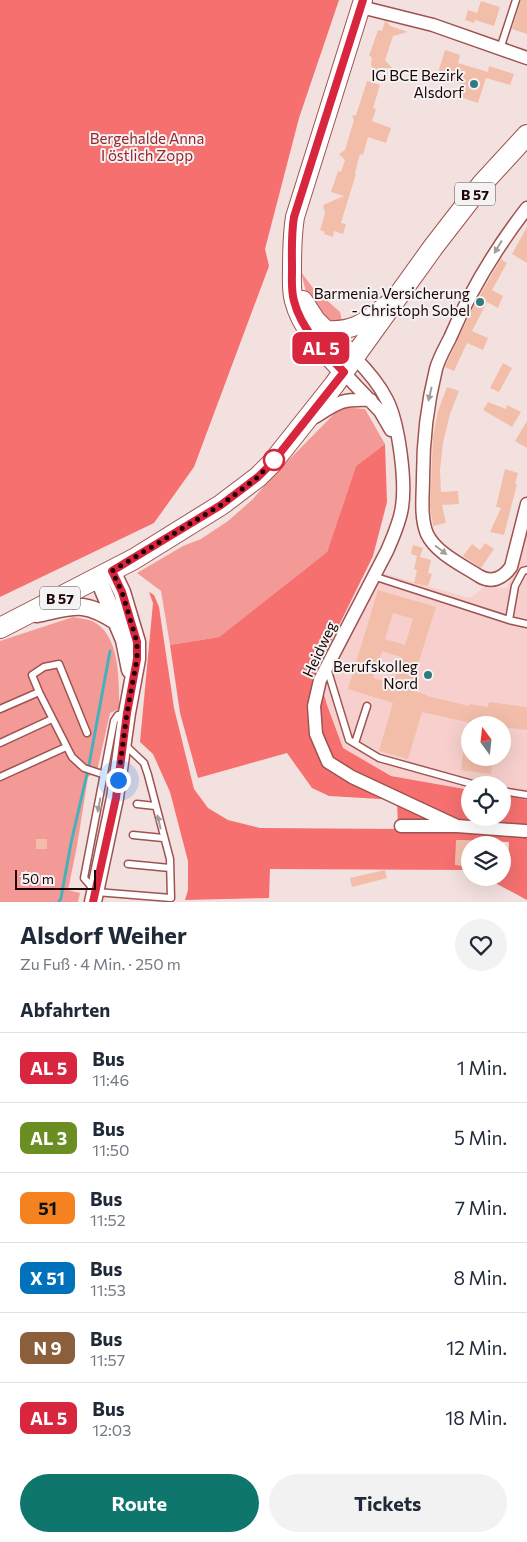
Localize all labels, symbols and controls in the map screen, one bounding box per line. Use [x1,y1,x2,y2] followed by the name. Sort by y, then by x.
[371,66,464,101] place label: IG BCE Bezirk Alsdorf
[468,78,480,90] marker: IG BCE Bezirk Alsdorf
[90,129,204,164] park label: Bergehalde Anna I östlich Zopp
[455,182,495,205] road number: B 57
[493,241,502,254] one-way arrow
[314,284,470,319] place label: Barmenia Versicherung - Christoph Sobel
[474,296,486,308] marker: Barmenia Versicherung - Christoph Sobel
[286,332,356,364] line badge: AL 5
[302,337,340,359] text: AL 5
[426,386,434,402] one-way arrow
[263,449,285,471] unlabelled marker
[434,545,448,555] one-way arrow
[40,586,80,610] road number: B 57
[298,618,340,680] street label: Heidweg
[333,657,418,692] place label: Berufskolleg Nord
[422,669,434,681] marker: Berufskolleg Nord
[461,716,511,766] north arrow
[461,716,511,886] map controls
[106,768,131,793] your location
[461,776,511,826] button: locate
[94,798,102,814] one-way arrow
[155,815,163,830] one-way arrow
[461,836,511,886] button: layers
[15,867,96,890] scale bar
[22,870,54,887] text: 50 m
[455,919,507,971] button: heart
[20,920,187,949] text: Alsdorf Weiher
[20,954,181,973] text: Zu Fuß · 4 Min. · 250 m
[20,998,110,1021] text: Abfahrten
[92,1047,125,1070] text: Bus
[457,1056,507,1079] text: 1 Min.
[30,1057,67,1079] text: AL 5
[92,1070,129,1089] text: 11:46
[92,1117,125,1140] text: Bus
[454,1126,507,1149] text: 5 Min.
[30,1127,67,1149] text: AL 3
[92,1140,129,1159] text: 11:50
[90,1187,122,1210] text: Bus
[455,1196,507,1219] text: 7 Min.
[38,1197,57,1219] text: 51
[90,1210,126,1229] text: 11:52
[90,1257,122,1280] text: Bus
[453,1266,507,1289] text: 8 Min.
[30,1267,65,1289] text: X 51
[90,1280,126,1299] text: 11:53
[90,1327,122,1350] text: Bus
[446,1336,507,1359] text: 12 Min.
[33,1337,62,1359] text: N 9
[90,1350,125,1369] text: 11:57
[92,1397,125,1420] text: Bus
[445,1406,507,1429] text: 18 Min.
[30,1407,67,1429] text: AL 5
[92,1420,131,1439] text: 12:03
[20,1474,259,1532] button: Route
[269,1474,507,1532] button: Tickets

